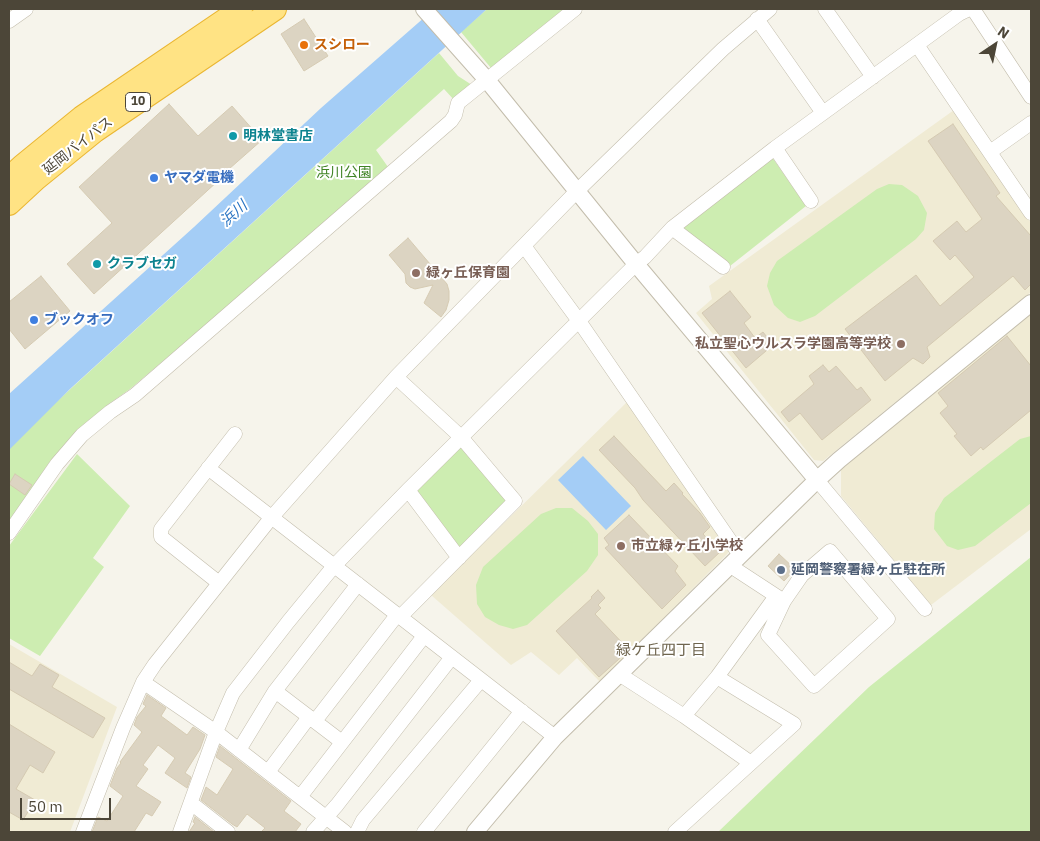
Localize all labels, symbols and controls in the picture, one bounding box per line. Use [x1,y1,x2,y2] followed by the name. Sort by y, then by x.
[970,20,1020,70] north arrow
[994,22,1013,43] text: N
[314,37,370,53] place label: スシロー
[298,39,310,51] marker: スシロー
[126,92,150,111] road number: 10
[40,114,116,178] street label: 延岡バイパス
[243,128,313,144] place label: 明林堂書店
[227,130,239,142] marker: 明林堂書店
[316,165,372,181] park label: 浜川公園
[164,170,234,186] place label: ヤマダ電機
[148,172,160,184] marker: ヤマダ電機
[217,197,251,231] water label: 浜川
[107,256,177,272] place label: クラブセガ
[91,258,103,270] marker: クラブセガ
[426,265,510,281] place label: 緑ヶ丘保育園
[410,267,422,279] marker: 緑ヶ丘保育園
[44,312,114,328] place label: ブックオフ
[28,314,40,326] marker: ブックオフ
[695,336,891,352] place label: 私立聖心ウルスラ学園高等学校
[895,338,907,350] marker: 私立聖心ウルスラ学園高等学校
[631,538,743,554] place label: 市立緑ヶ丘小学校
[615,540,627,552] marker: 市立緑ヶ丘小学校
[791,562,945,578] place label: 延岡警察署緑ヶ丘駐在所
[775,564,787,576] marker: 延岡警察署緑ヶ丘駐在所
[616,642,706,660] district label: 緑ケ丘四丁目
[22,788,114,820] scale bar
[28,797,63,816] text: 50 m

